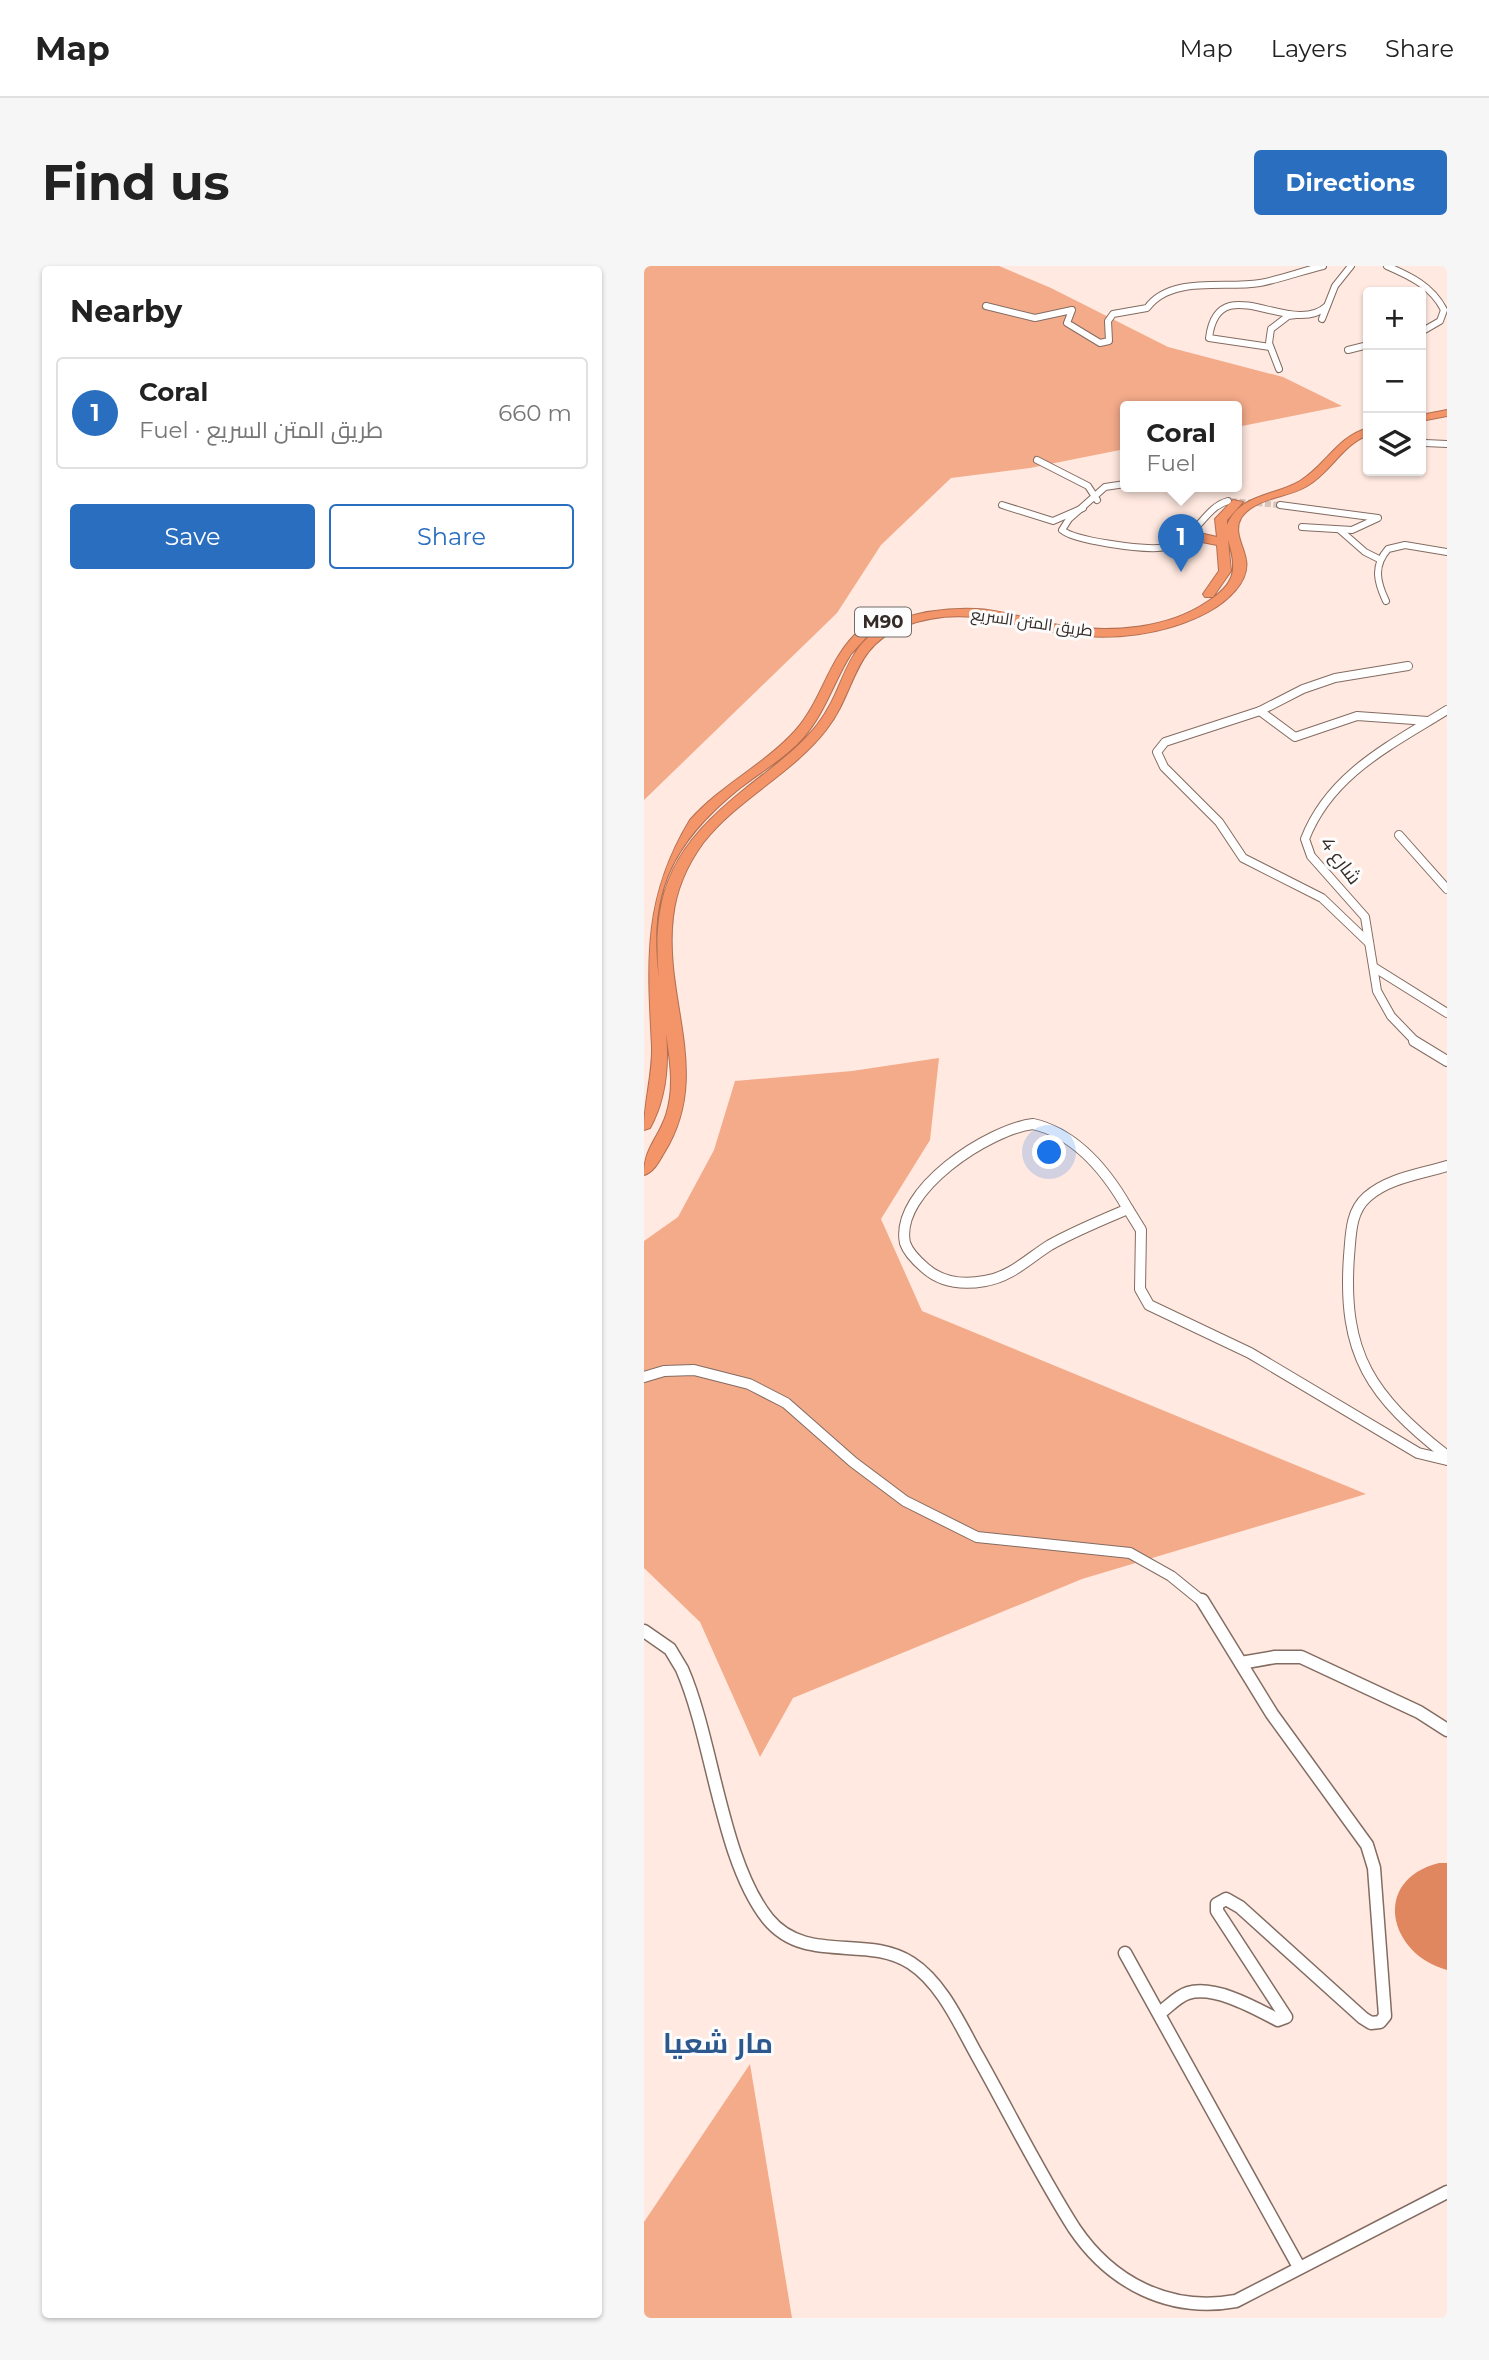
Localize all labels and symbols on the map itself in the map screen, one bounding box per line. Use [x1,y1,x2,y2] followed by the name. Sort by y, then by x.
[1158,514,1204,572] pin: 1
[969,605,1094,642] street label: طريق المتن السريع
[855,608,911,636] road number: M90
[1313,832,1366,890] street label: شارع 4
[1032,1135,1066,1169] your location
[663,2026,773,2060] district label: مار شعيا

